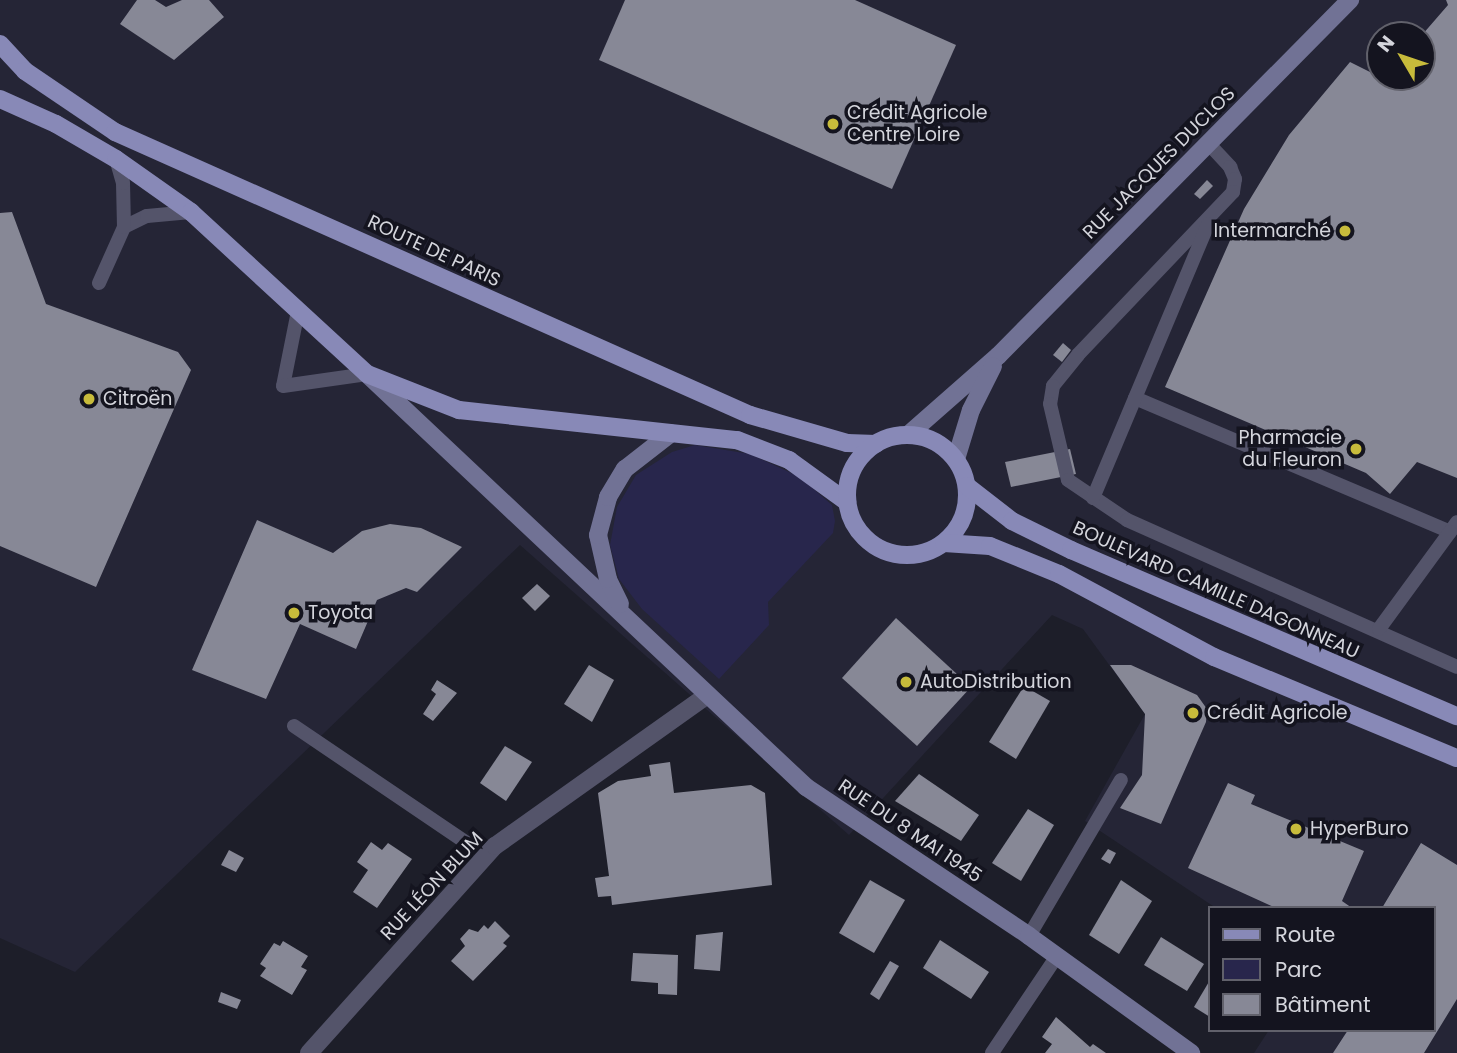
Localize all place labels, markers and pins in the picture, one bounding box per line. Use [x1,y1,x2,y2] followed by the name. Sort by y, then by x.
[847,102,988,146] place label: Crédit Agricole Centre Loire
[825,116,841,132] marker: Crédit Agricole Centre Loire
[1213,220,1331,242] place label: Intermarché
[1337,223,1353,239] marker: Intermarché
[103,388,172,410] place label: Citroën
[81,391,97,407] marker: Citroën
[1239,427,1342,471] place label: Pharmacie du Fleuron
[1348,441,1364,457] marker: Pharmacie du Fleuron
[308,602,373,624] place label: Toyota
[286,605,302,621] marker: Toyota
[920,671,1072,693] place label: AutoDistribution
[898,674,914,690] marker: AutoDistribution
[1207,702,1348,724] place label: Crédit Agricole
[1185,705,1201,721] marker: Crédit Agricole
[1310,818,1409,840] place label: HyperBuro
[1288,821,1304,837] marker: HyperBuro

